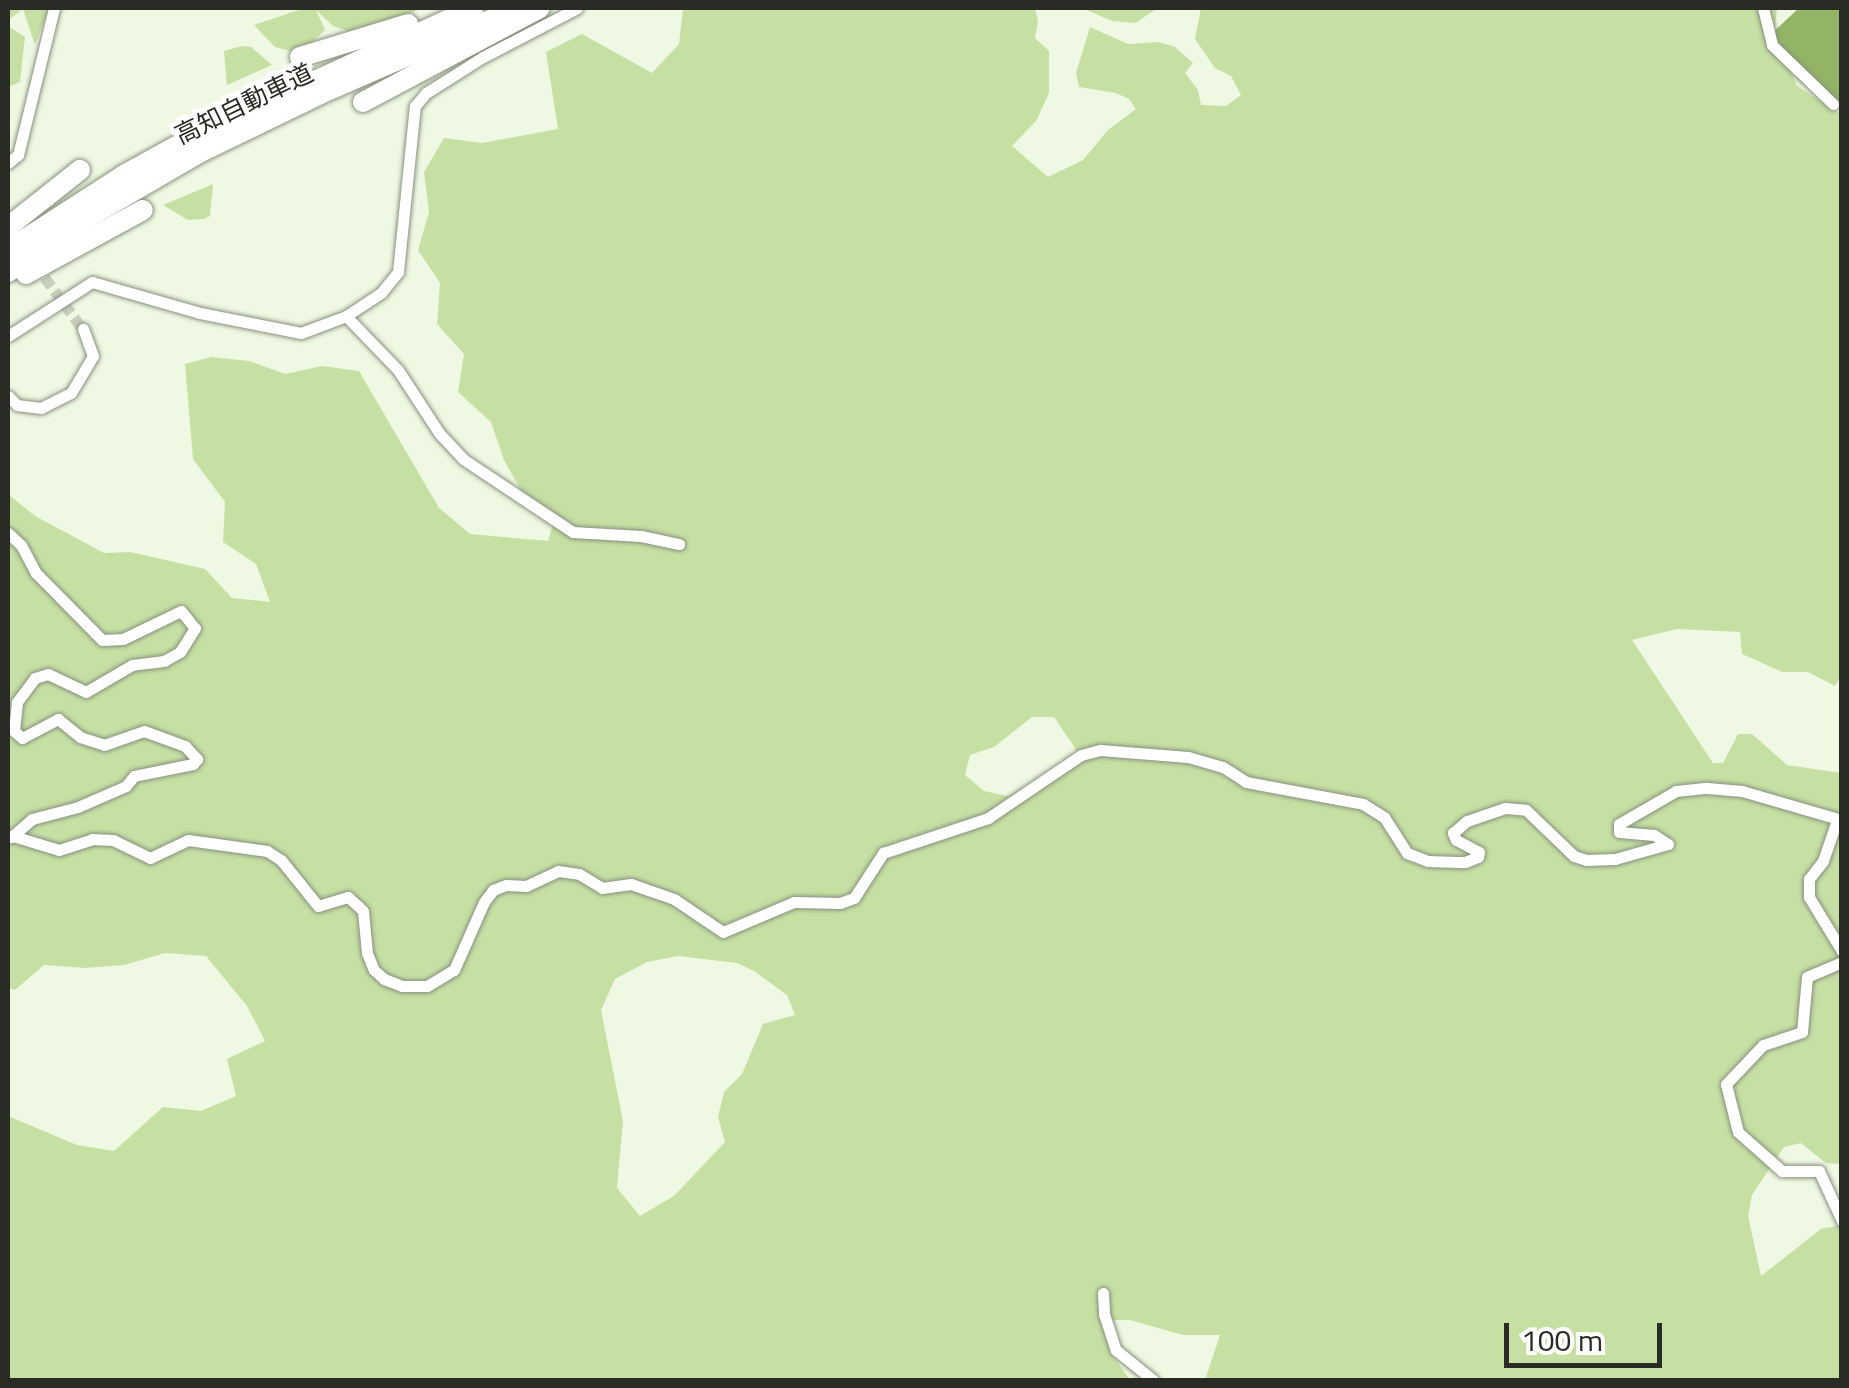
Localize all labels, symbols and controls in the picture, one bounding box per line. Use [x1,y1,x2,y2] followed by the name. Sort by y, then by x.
[170,58,318,150] street label: 高知自動車道
[1509,1303,1666,1365] scale bar
[1521,1317,1603,1363] text: 100 m

